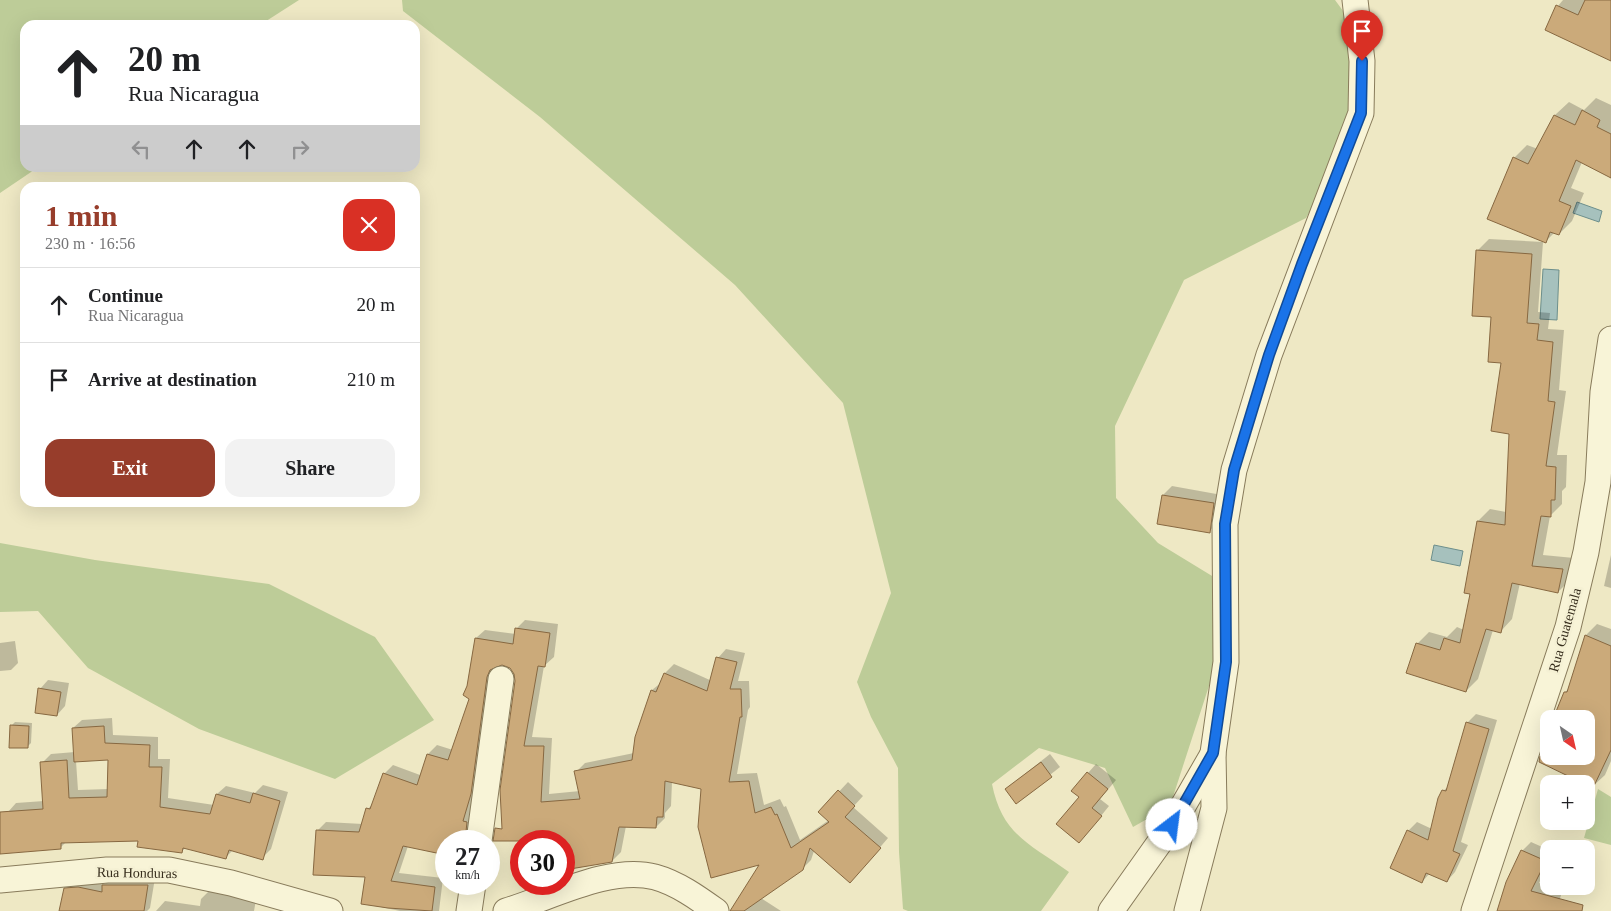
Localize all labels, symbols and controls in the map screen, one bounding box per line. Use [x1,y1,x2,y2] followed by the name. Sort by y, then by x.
[1341,10,1383,61] pin
[1348,17,1376,45] icon: arrive
[45,40,110,105] icon: ahead
[128,40,201,79] text: 20 m
[128,81,259,106] text: Rua Nicaragua
[127,135,155,163] icon: left
[180,135,208,163] icon: ahead
[233,135,261,163] icon: ahead
[286,135,314,163] icon: right
[45,199,118,232] text: 1 min
[343,199,395,251] button: close
[45,235,135,252] text: 230 m · 16:56
[88,285,163,306] text: Continue
[45,291,73,319] icon: ahead
[356,294,395,315] text: 20 m
[88,307,184,324] text: Rua Nicaragua
[45,366,73,394] icon: arrive
[88,369,257,390] text: Arrive at destination
[347,369,395,390] text: 210 m
[45,439,215,497] button: Exit
[225,439,395,497] button: Share
[1546,586,1584,674] street label: Rua Guatemala
[1540,710,1595,765] north arrow
[1540,710,1595,895] map controls
[1540,775,1595,830] button: +
[1145,798,1197,850] position arrow
[510,830,575,895] speed limit sign: 30
[1540,840,1595,895] button: −
[455,843,480,870] text: 27
[97,865,177,881] street label: Rua Honduras
[455,868,480,882] text: km/h

